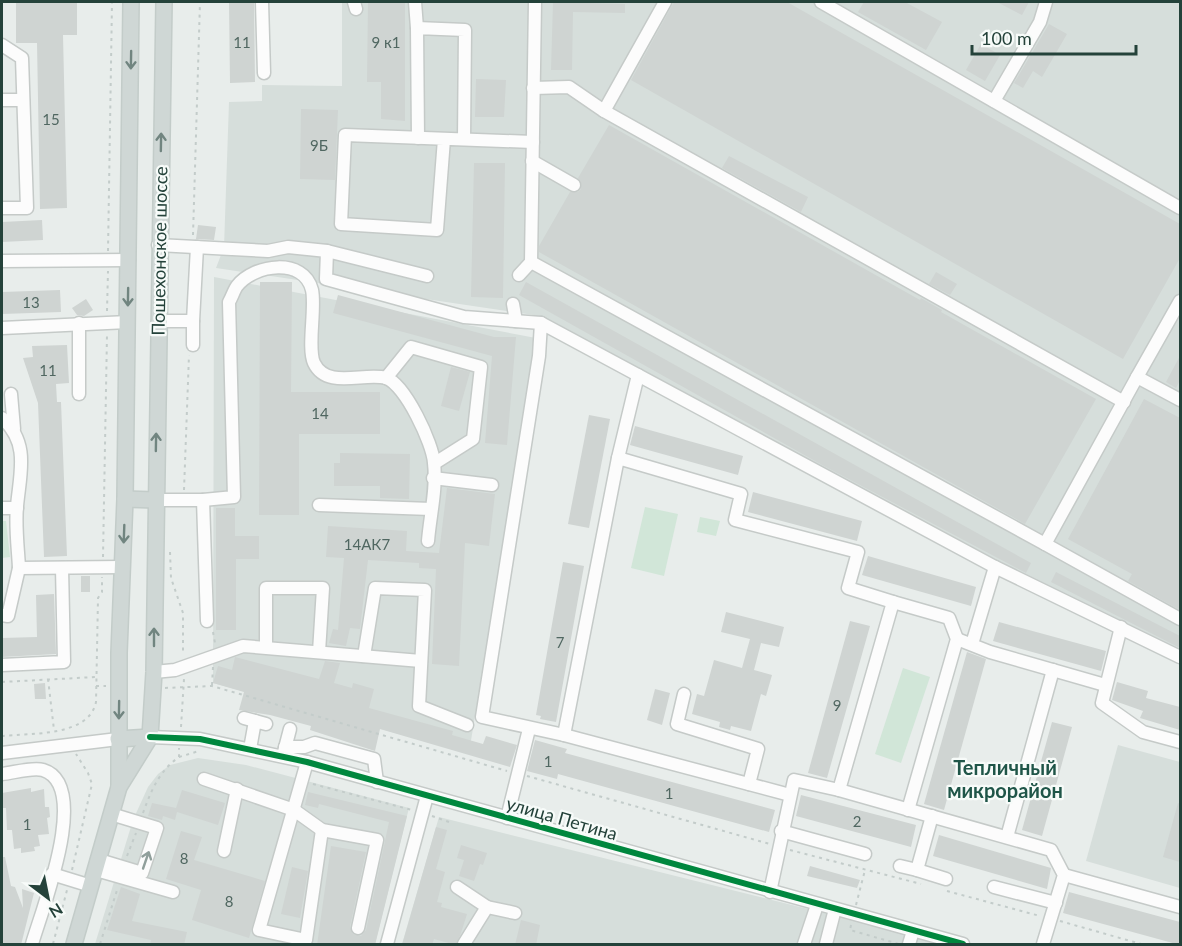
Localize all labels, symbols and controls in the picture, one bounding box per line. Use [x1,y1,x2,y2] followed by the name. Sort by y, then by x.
[972,18,1136,56] scale bar
[981,27,1032,49] text: 100 m
[233,33,251,51] house number: 11
[371,33,401,51] house number: 9 к1
[125,49,136,69] one-way arrow
[42,110,60,128] house number: 15
[155,132,167,152] one-way arrow
[310,136,328,154] house number: 9Б
[147,166,171,336] street label: Пошехонское шоссе
[123,286,134,306] one-way arrow
[22,293,40,311] house number: 13
[39,361,57,379] house number: 11
[311,404,329,422] house number: 14
[150,432,162,452] one-way arrow
[118,523,129,543] one-way arrow
[344,535,390,553] house number: 14АК7
[148,627,160,647] one-way arrow
[556,633,565,651] house number: 7
[833,696,841,714] house number: 9
[113,699,125,719] one-way arrow
[544,752,552,770] house number: 1
[947,755,1063,802] district label: Тепличный микрорайон
[665,784,673,802] house number: 1
[504,792,620,844] street label: улица Петина
[853,812,861,830] house number: 2
[23,815,31,833] house number: 1
[180,849,188,867] house number: 8
[142,851,153,870] one-way arrow
[18,868,78,928] north arrow
[225,892,233,910] house number: 8
[46,900,66,922] text: N

